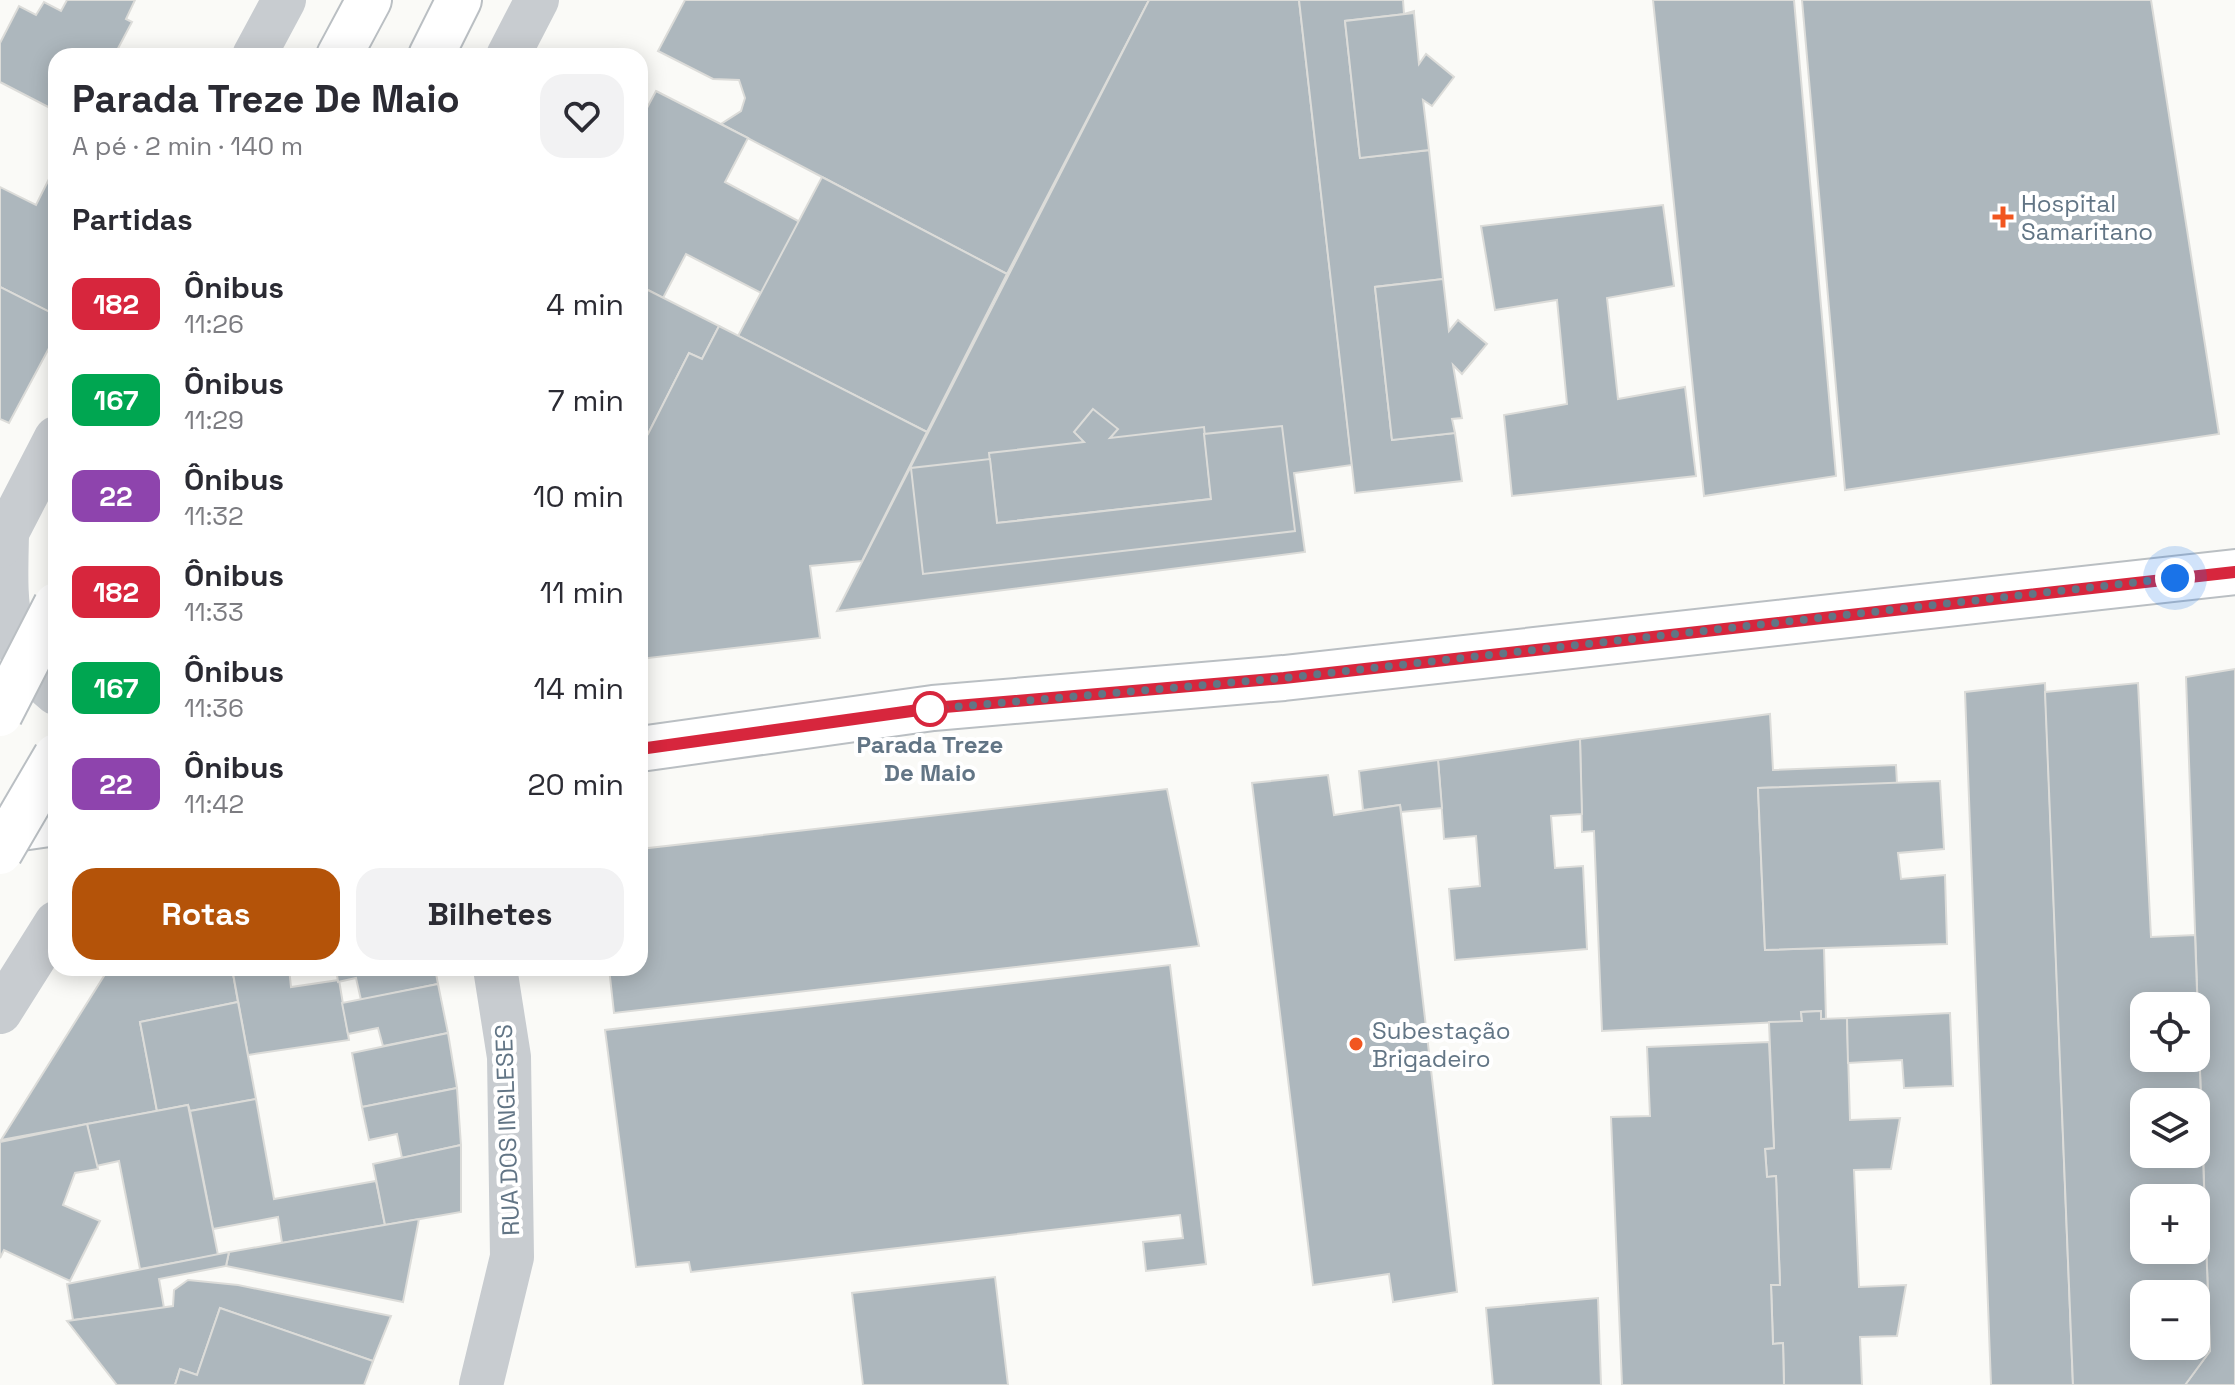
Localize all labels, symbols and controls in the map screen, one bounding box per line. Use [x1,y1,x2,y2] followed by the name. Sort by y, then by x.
[540,74,624,158] button: heart
[72,75,460,123] text: Parada Treze De Maio
[72,129,303,163] text: A pé · 2 min · 140 m
[2021,188,2153,247] place label: Hospital Samaritano
[72,200,193,239] text: Partidas
[1992,206,2014,228] marker: Hospital Samaritano
[184,268,284,307] text: Ônibus
[546,285,624,324] text: 4 min
[93,286,139,322] text: 182
[184,307,244,341] text: 11:26
[184,364,284,403] text: Ônibus
[548,381,624,420] text: 7 min
[93,382,139,418] text: 167
[184,403,244,437] text: 11:29
[184,460,284,499] text: Ônibus
[533,477,624,516] text: 10 min
[99,478,133,514] text: 22
[184,499,244,533] text: 11:32
[184,556,284,595] text: Ônibus
[2155,558,2195,598] your location
[540,573,624,612] text: 11 min
[93,574,139,610] text: 182
[184,595,244,629] text: 11:33
[184,652,284,691] text: Ônibus
[533,669,624,708] text: 14 min
[93,670,139,706] text: 167
[184,691,244,725] text: 11:36
[913,692,947,726] marker: Parada Treze De Maio
[857,729,1003,788] place label: Parada Treze De Maio
[184,748,284,787] text: Ônibus
[527,765,624,804] text: 20 min
[99,766,133,802] text: 22
[184,787,244,821] text: 11:42
[72,868,340,960] button: Rotas
[356,868,624,960] button: Bilhetes
[2130,992,2210,1360] map controls
[2130,992,2210,1072] button: locate
[1372,1015,1511,1074] place label: Subestação Brigadeiro
[488,1024,526,1236] street label: RUA DOS INGLESES
[1347,1035,1365,1053] marker: Subestação Brigadeiro
[2130,1088,2210,1168] button: layers
[2130,1184,2210,1264] button: +
[2130,1280,2210,1360] button: −

